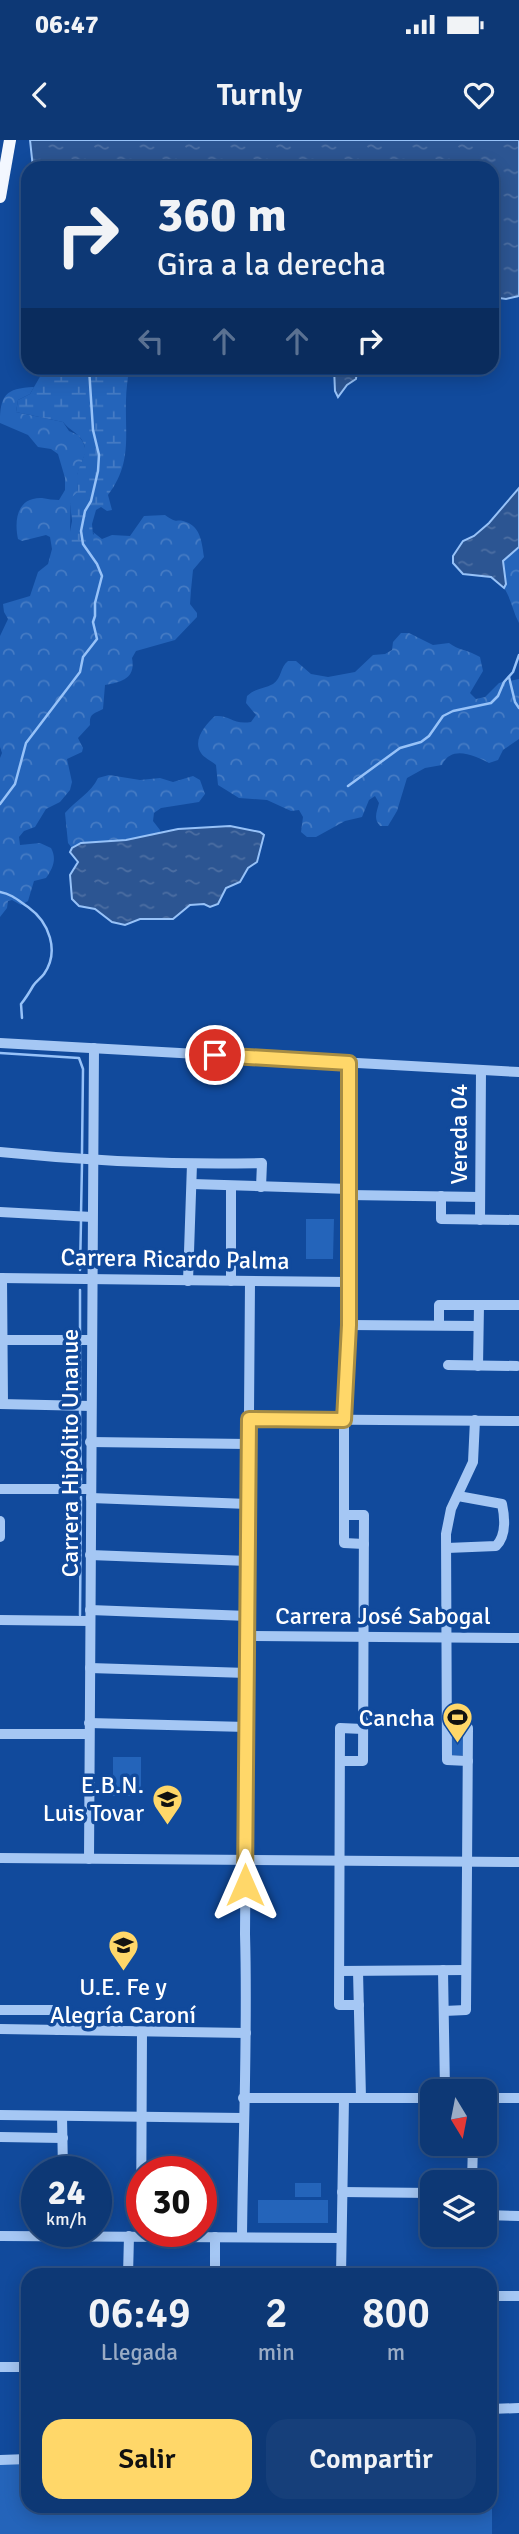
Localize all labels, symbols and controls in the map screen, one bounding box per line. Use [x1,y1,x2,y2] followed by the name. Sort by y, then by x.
[35,9,99,41] text: 06:47
[217,75,302,114] text: Turnly
[21,76,59,114] icon: back
[460,76,498,114] icon: heart
[157,185,287,245] text: 360 m
[42,189,133,280] icon: right
[157,245,386,284] text: Gira a la derecha
[132,322,170,360] icon: left
[205,322,243,360] icon: ahead
[278,322,316,360] icon: ahead
[351,322,389,360] icon: right
[185,1025,245,1085] pin
[196,1036,234,1074] icon: arrive
[444,1083,474,1185] street label: Vereda 04
[60,1242,290,1276] street label: Carrera Ricardo Palma
[55,1329,85,1577] street label: Carrera Hipólito Unanue
[275,1601,491,1631] street label: Carrera José Sabogal
[441,1701,475,1745] sports icon: Cancha
[359,1703,435,1733] place label: Cancha
[43,1770,144,1828] place label: E.B.N. Luis Tovar
[150,1782,184,1826] school or university icon: E.B.N. Luis Tovar
[208,1848,282,1922] position arrow
[106,1928,140,1972] school or university icon: U.E. Fe y Alegría Caroní
[50,1972,197,2030] place label: U.E. Fe y Alegría Caroní
[420,2079,497,2156] north arrow
[420,2079,497,2247] map controls
[126,2156,217,2247] speed limit sign: 30
[420,2170,497,2247] button: layers
[48,2171,85,2214] text: 24
[46,2208,87,2230] text: km/h
[88,2288,191,2339] text: 06:49
[265,2288,288,2339] text: 2
[362,2288,430,2339] text: 800
[101,2338,178,2367] text: Llegada
[258,2338,295,2367] text: min
[387,2338,405,2367] text: m
[42,2419,252,2499] button: Salir
[266,2419,476,2499] button: Compartir

